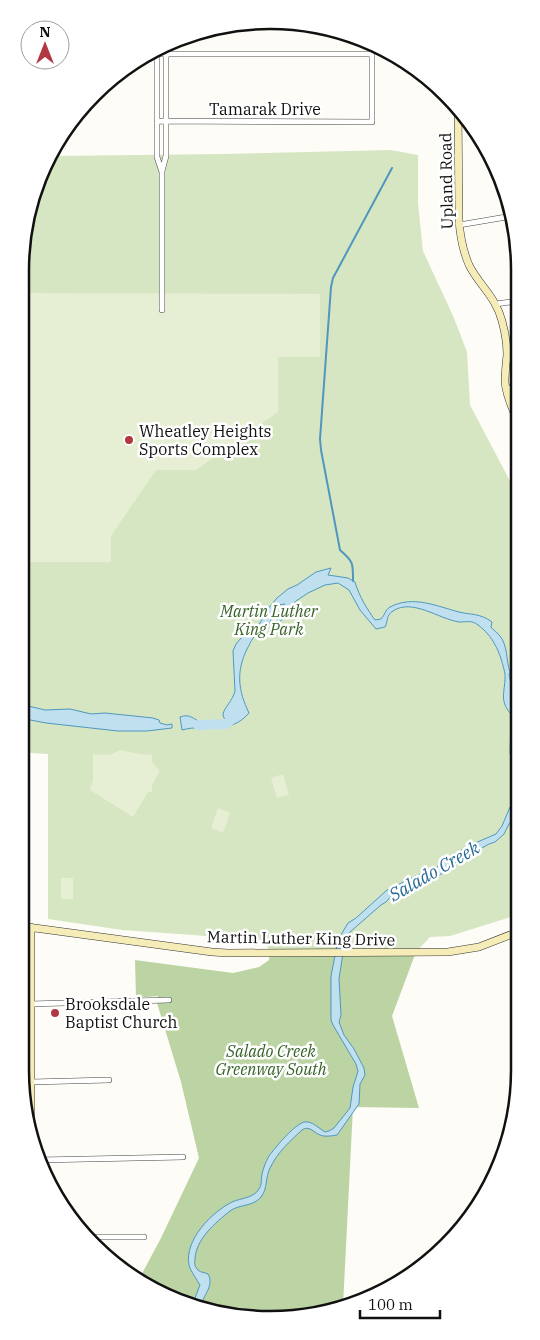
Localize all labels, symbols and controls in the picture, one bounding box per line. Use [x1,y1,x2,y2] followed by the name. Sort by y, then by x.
[20,20,70,70] north arrow
[39,23,51,41] text: N
[209,99,321,119] street label: Tamarak Drive
[435,132,457,230] street label: Upland Road
[139,421,271,459] place label: Wheatley Heights Sports Complex
[123,434,135,446] marker: Wheatley Heights Sports Complex
[219,601,319,639] park label: Martin Luther King Park
[384,836,484,907] water label: Salado Creek
[207,926,395,950] street label: Martin Luther King Drive
[65,994,178,1032] place label: Brooksdale Baptist Church
[49,1007,61,1019] marker: Brooksdale Baptist Church
[215,1041,327,1079] park label: Salado Creek Greenway South
[360,1288,440,1320] scale bar
[368,1295,413,1314] text: 100 m

